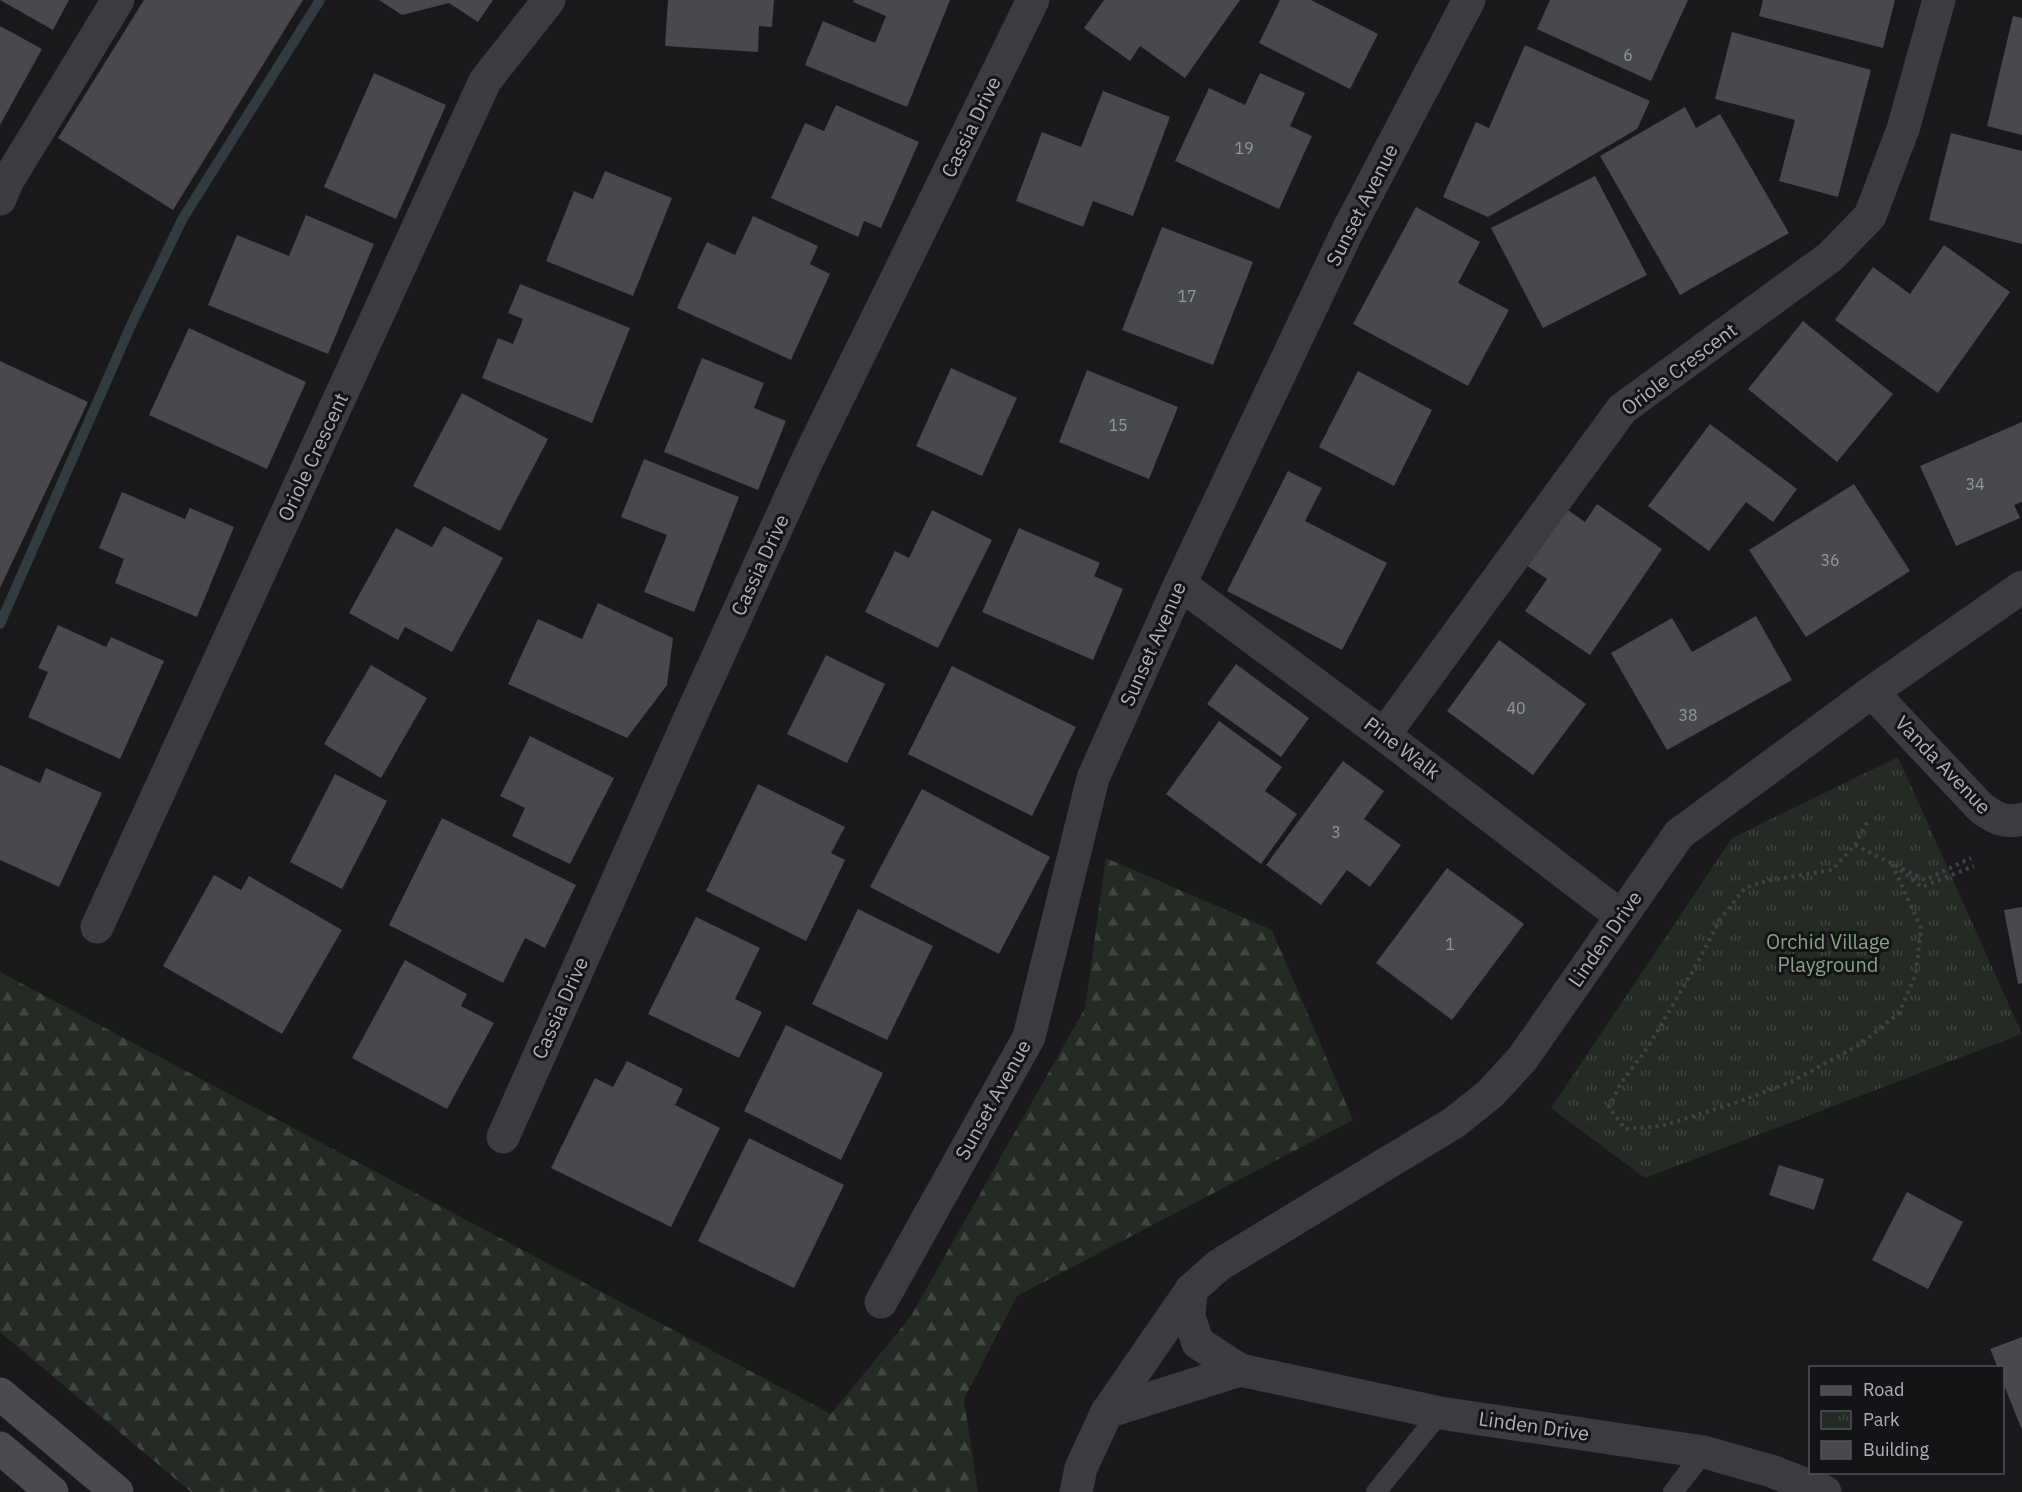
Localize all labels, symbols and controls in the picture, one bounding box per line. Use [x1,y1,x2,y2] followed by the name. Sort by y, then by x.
[1623,45,1633,65] house number: 6
[934,72,1007,182] street label: Cassia Drive
[1234,138,1254,158] house number: 19
[1319,139,1404,270] street label: Sunset Avenue
[1177,286,1197,306] house number: 17
[1615,316,1742,421] street label: Oriole Crescent
[271,388,354,525] street label: Oriole Crescent
[1108,415,1128,435] house number: 15
[1965,474,1985,494] house number: 34
[724,510,795,620] street label: Cassia Drive
[1820,550,1840,570] house number: 36
[1113,577,1192,710] street label: Sunset Avenue
[1506,698,1526,718] house number: 40
[1678,705,1698,725] house number: 38
[1889,709,1997,820] street label: Vanda Avenue
[1359,710,1446,785] street label: Pine Walk
[1331,822,1341,842] house number: 3
[1562,885,1648,992] street label: Linden Drive
[1766,928,1890,978] park label: Orchid Village Playground
[1445,934,1455,954] house number: 1
[525,952,594,1063] street label: Cassia Drive
[948,1035,1037,1165] street label: Sunset Avenue
[1809,1366,2004,1474] legend
[1863,1378,1904,1401] text: Road
[1477,1404,1591,1447] street label: Linden Drive
[1863,1408,1900,1431] text: Park
[1863,1438,1930,1461] text: Building

